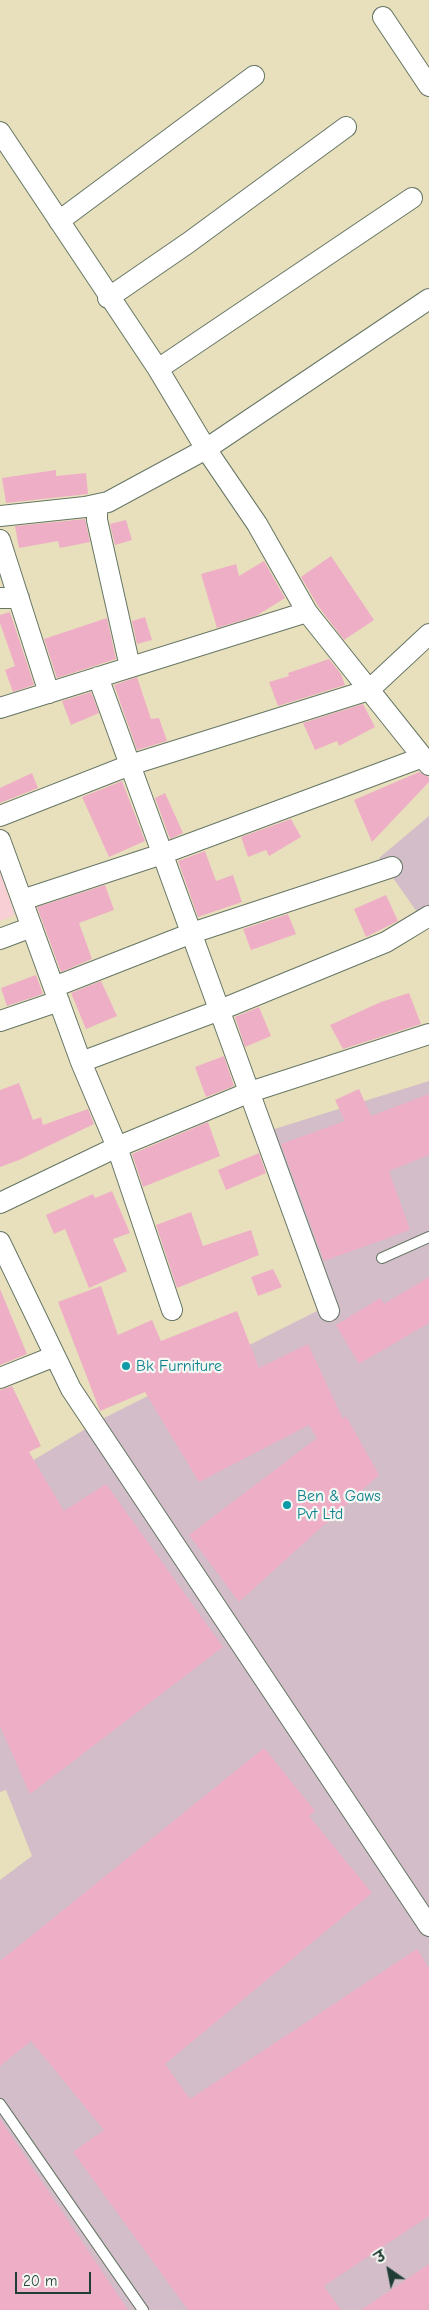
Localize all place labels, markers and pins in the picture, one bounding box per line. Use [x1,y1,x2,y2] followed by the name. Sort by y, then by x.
[136,1356,222,1376] place label: Bk Furniture
[120,1360,132,1372] marker: Bk Furniture
[297,1486,381,1524] place label: Ben & Gaws Pvt Ltd
[281,1499,293,1511] marker: Ben & Gaws Pvt Ltd

